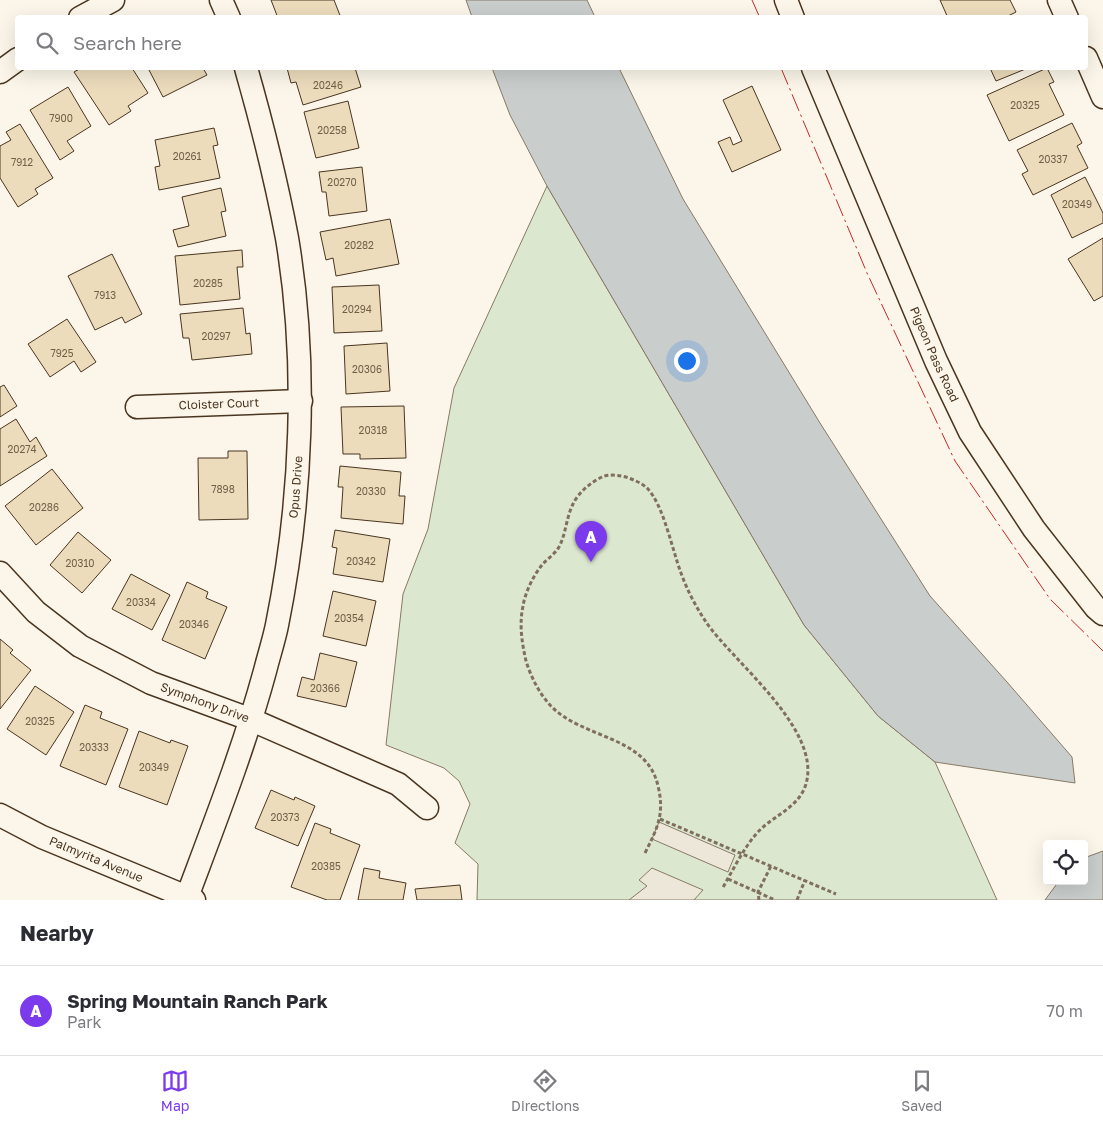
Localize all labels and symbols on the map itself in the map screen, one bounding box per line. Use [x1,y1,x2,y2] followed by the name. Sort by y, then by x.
[313,79,343,91] house number: 20246
[1010,99,1040,111] house number: 20325
[49,112,73,124] house number: 7900
[317,124,347,136] house number: 20258
[173,150,201,162] house number: 20261
[1039,153,1068,165] house number: 20337
[11,156,33,168] house number: 7912
[327,176,357,188] house number: 20270
[1062,198,1092,210] house number: 20349
[344,239,374,251] house number: 20282
[193,277,223,289] house number: 20285
[94,289,116,301] house number: 7913
[342,303,372,315] house number: 20294
[907,304,962,404] street label: Pigeon Pass Road
[201,330,231,342] house number: 20297
[51,347,74,359] house number: 7925
[674,348,700,374] your location
[352,363,382,375] house number: 20306
[178,395,260,412] street label: Cloister Court
[359,424,387,436] house number: 20318
[7,443,37,455] house number: 20274
[285,455,305,519] street label: Opus Drive
[211,483,235,495] house number: 7898
[356,485,386,497] house number: 20330
[29,501,59,513] house number: 20286
[575,521,607,562] pin: A
[346,555,376,567] house number: 20342
[66,557,94,569] house number: 20310
[126,596,156,608] house number: 20334
[334,612,364,624] house number: 20354
[179,618,209,630] house number: 20346
[158,679,251,725] street label: Symphony Drive
[310,682,340,694] house number: 20366
[25,715,55,727] house number: 20325
[79,741,109,753] house number: 20333
[139,761,169,773] house number: 20349
[271,811,300,823] house number: 20373
[47,833,146,885] street label: Palmyrita Avenue
[311,860,341,872] house number: 20385

